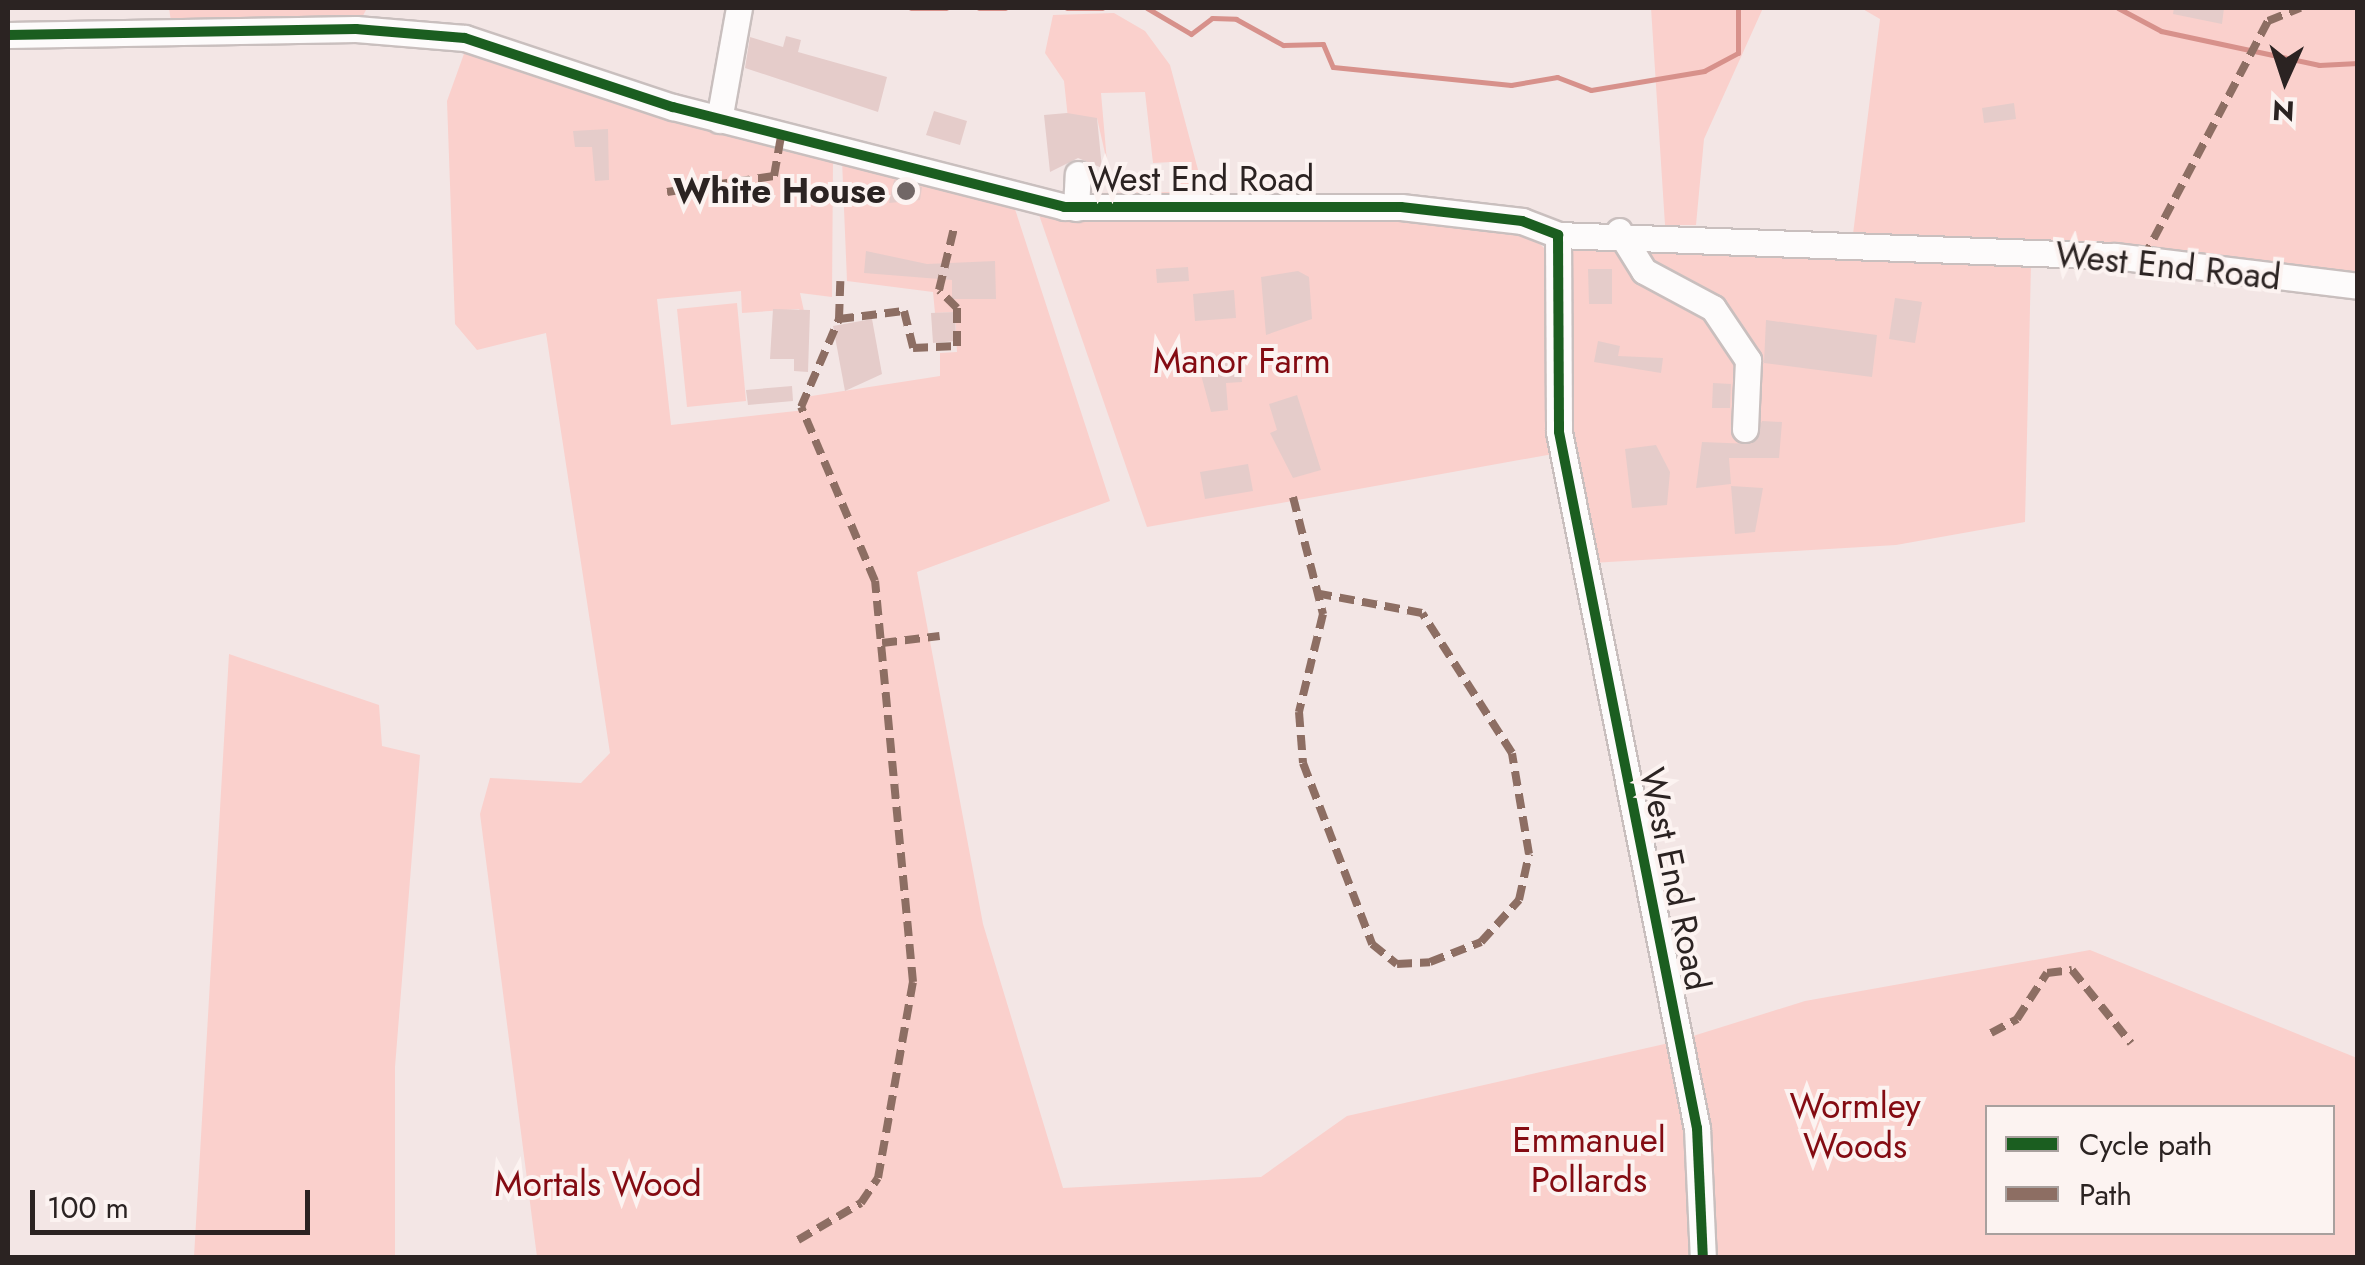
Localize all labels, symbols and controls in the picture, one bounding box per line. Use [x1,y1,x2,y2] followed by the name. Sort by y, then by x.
[2235,30,2335,130] north arrow
[2271,89,2296,132] text: N
[1088,158,1314,200] street label: West End Road
[673,170,886,212] place label: White House
[895,180,917,202] marker: White House
[2053,233,2283,299] street label: West End Road
[1153,340,1331,382] park label: Manor Farm
[1631,764,1719,994] street label: West End Road
[1789,1085,1921,1167] park label: Wormley Woods
[1985,1105,2335,1235] legend
[1512,1119,1666,1201] park label: Emmanuel Pollards
[2079,1123,2212,1166] text: Cycle path
[494,1163,702,1205] park label: Mortals Wood
[35,1170,315,1232] scale bar
[2079,1173,2132,1216] text: Path
[47,1186,129,1229] text: 100 m

